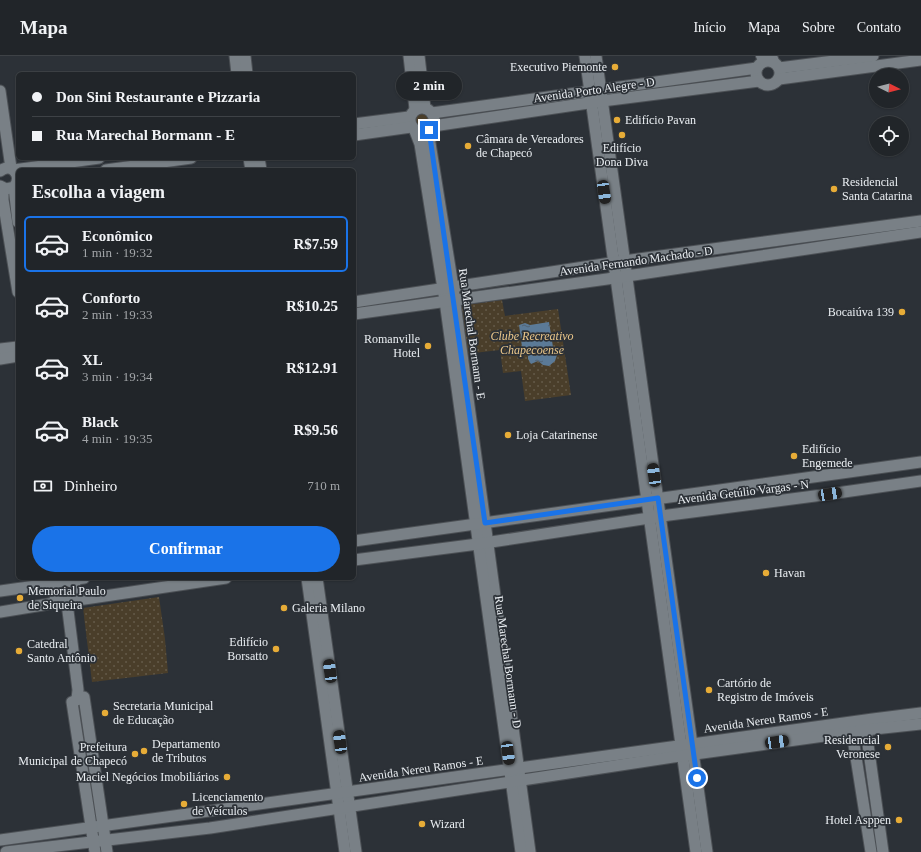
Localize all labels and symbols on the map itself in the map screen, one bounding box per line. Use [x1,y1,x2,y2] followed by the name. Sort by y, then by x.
[510,60,607,74] place label: Executivo Piemonte
[610,62,620,72] marker: Executivo Piemonte
[869,68,909,108] north arrow
[396,72,462,100] callout: 2 min
[532,75,656,105] street label: Avenida Porto Alegre - D
[625,113,696,127] place label: Edifício Pavan
[612,115,622,125] marker: Edifício Pavan
[420,121,438,139] route end
[617,130,627,140] marker: Edifício Dona Diva
[476,132,584,160] place label: Câmara de Vereadores de Chapecó
[463,141,473,151] marker: Câmara de Vereadores de Chapecó
[596,141,649,169] place label: Edifício Dona Diva
[842,175,913,203] place label: Residencial Santa Catarina
[596,179,612,205] car
[829,184,839,194] marker: Residencial Santa Catarina
[559,243,714,279] street label: Avenida Fernando Machado - D
[456,267,488,401] street label: Rua Marechal Bormann - E
[828,305,894,319] place label: Bocaiúva 139
[897,307,907,317] marker: Bocaiúva 139
[490,329,574,357] park label: Clube Recreativo Chapecoense
[364,332,421,360] place label: Romanville Hotel
[423,341,433,351] marker: Romanville Hotel
[516,428,598,442] place label: Loja Catarinense
[503,430,513,440] marker: Loja Catarinense
[802,442,853,470] place label: Edifício Engemede
[789,451,799,461] marker: Edifício Engemede
[646,462,662,488] car
[676,477,810,507] street label: Avenida Getúlio Vargas - N
[817,486,843,502] car
[774,566,805,580] place label: Havan
[761,568,771,578] marker: Havan
[28,584,106,612] place label: Memorial Paulo de Siqueira
[15,593,25,603] marker: Memorial Paulo de Siqueira
[492,595,524,730] street label: Rua Marechal Bormann - D
[292,601,365,615] place label: Galeria Milano
[279,603,289,613] marker: Galeria Milano
[227,635,268,663] place label: Edifício Borsatto
[27,637,96,665] place label: Catedral Santo Antônio
[271,644,281,654] marker: Edifício Borsatto
[14,646,24,656] marker: Catedral Santo Antônio
[322,658,338,684] car
[717,676,814,704] place label: Cartório de Registro de Imóveis
[704,685,714,695] marker: Cartório de Registro de Imóveis
[113,699,214,727] place label: Secretaria Municipal de Educação
[703,704,829,736] street label: Avenida Nereu Ramos - E
[100,708,110,718] marker: Secretaria Municipal de Educação
[332,729,348,755] car
[824,733,881,761] place label: Residencial Veronese
[764,734,790,750] car
[152,737,220,765] place label: Departamento de Tributos
[18,740,128,768] place label: Prefeitura Municipal de Chapecó
[500,740,516,766] car
[883,742,893,752] marker: Residencial Veronese
[139,746,149,756] marker: Departamento de Tributos
[130,749,140,759] marker: Prefeitura Municipal de Chapecó
[358,753,484,785] street label: Avenida Nereu Ramos - E
[688,769,706,787] route start
[76,770,219,784] place label: Maciel Negócios Imobiliários
[222,772,232,782] marker: Maciel Negócios Imobiliários
[192,790,263,818] place label: Licenciamento de Veículos
[179,799,189,809] marker: Licenciamento de Veículos
[825,813,891,827] place label: Hotel Asppen
[894,815,904,825] marker: Hotel Asppen
[430,817,465,831] place label: Wizard
[417,819,427,829] marker: Wizard

